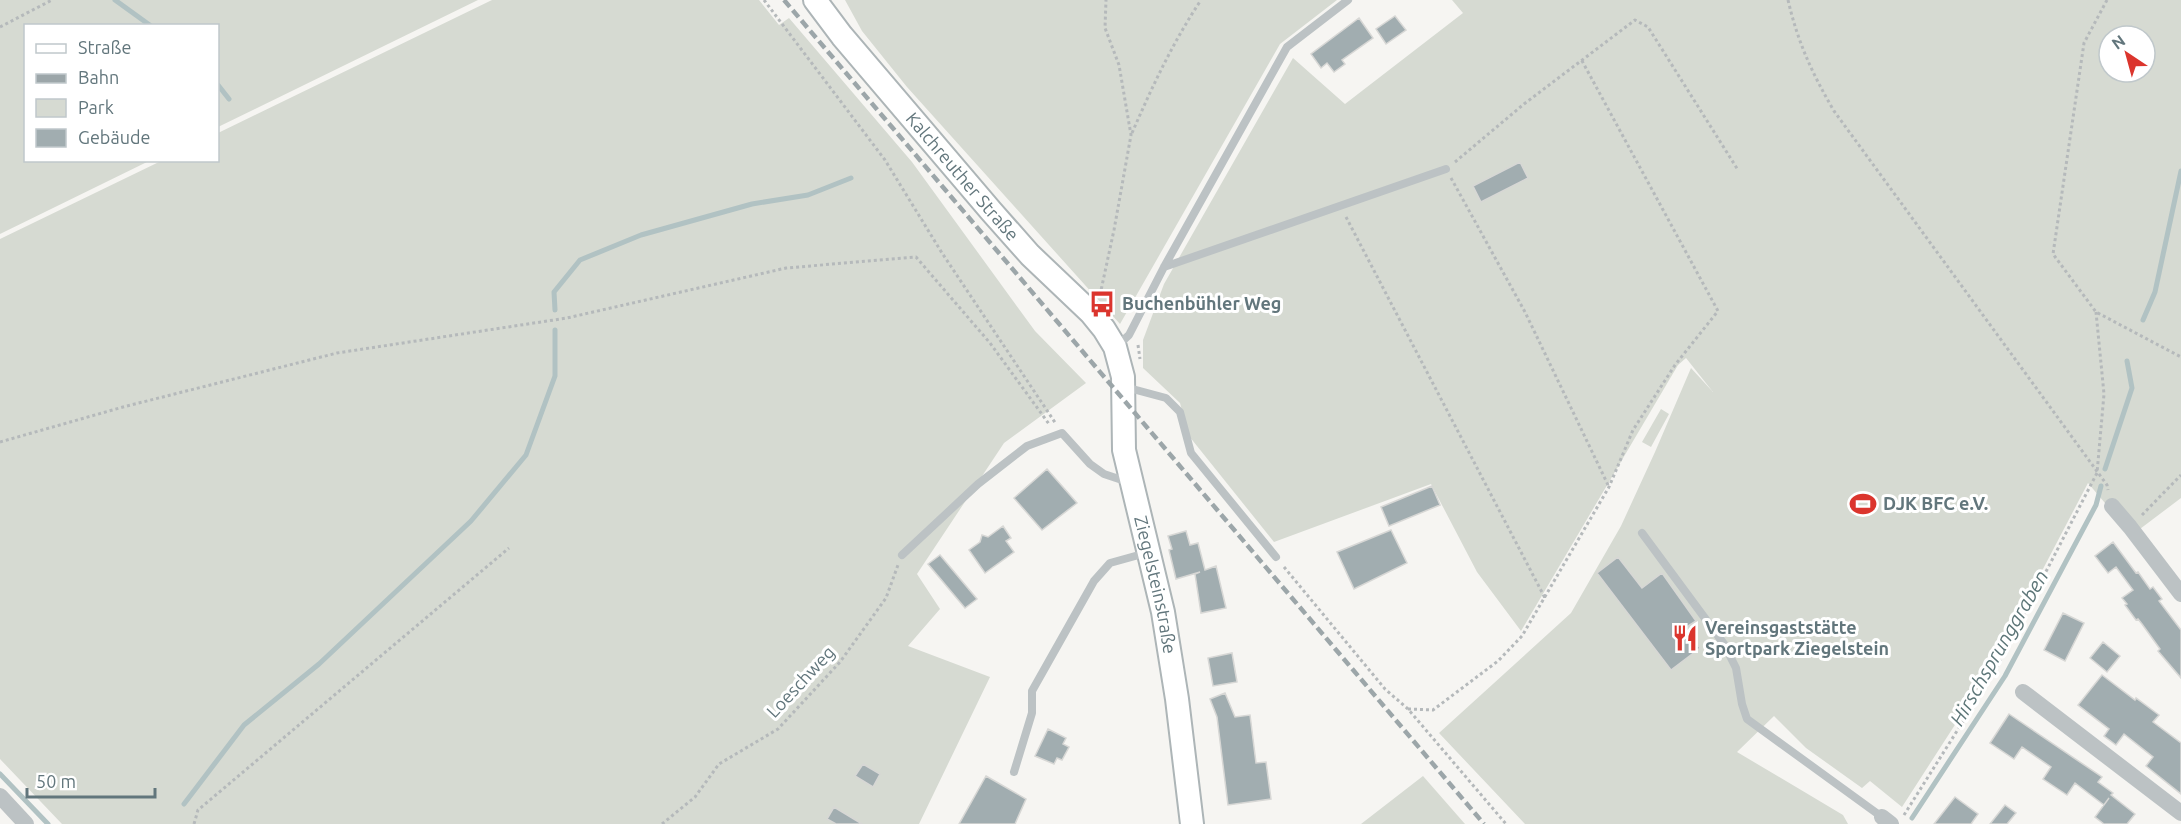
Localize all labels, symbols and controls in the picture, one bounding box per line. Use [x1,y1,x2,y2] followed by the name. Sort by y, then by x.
[24,24,219,162] legend
[2097,24,2157,84] north arrow
[2108,31,2128,53] text: N
[78,37,131,57] text: Straße
[78,67,119,87] text: Bahn
[78,97,114,117] text: Park
[902,108,1023,244] street label: Kalchreuther Straße
[78,127,150,147] text: Gebäude
[1087,289,1117,319] bus stop icon: Buchenbühler Weg
[1122,293,1281,313] place label: Buchenbühler Weg
[1848,489,1878,519] sports icon: DJK BFC e.V.
[1883,493,1988,513] place label: DJK BFC e.V.
[1131,514,1181,655] street label: Ziegelsteinstraße
[1945,566,2052,730] water label: Hirschsprunggraben
[1705,617,1889,658] place label: Vereinsgaststätte Sportpark Ziegelstein
[1670,623,1700,653] restaurant icon: Vereinsgaststätte Sportpark Ziegelstein
[762,641,838,721] street label: Loeschweg
[27,761,154,799] scale bar
[36,771,76,791] text: 50 m

